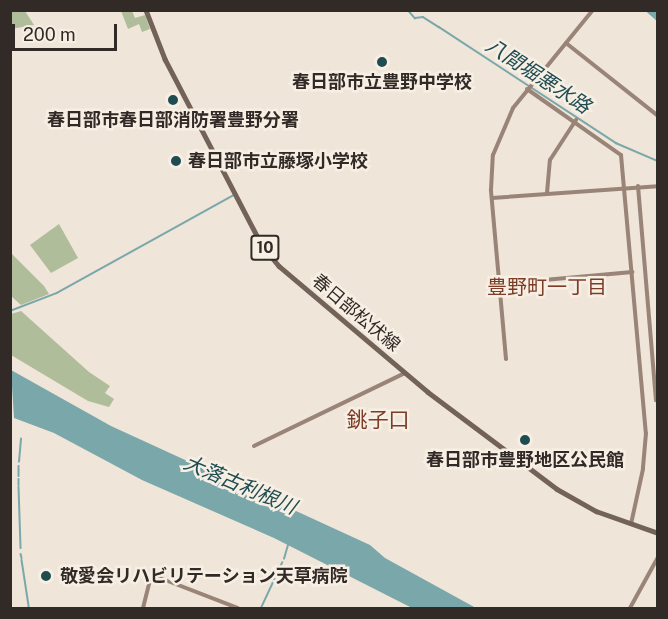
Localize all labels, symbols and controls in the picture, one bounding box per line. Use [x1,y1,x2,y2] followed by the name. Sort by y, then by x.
[15,12,120,50] scale bar
[23,24,76,45] text: 200 m
[481,33,595,119] water label: 八間堀悪水路
[375,55,389,69] marker: 春日部市立豊野中学校
[292,71,472,93] place label: 春日部市立豊野中学校
[166,93,180,107] marker: 春日部市春日部消防署豊野分署
[47,109,299,131] place label: 春日部市春日部消防署豊野分署
[188,150,368,172] place label: 春日部市立藤塚小学校
[169,154,183,168] marker: 春日部市立藤塚小学校
[250,235,280,261] road number: 10
[308,270,404,356] street label: 春日部松伏線
[487,275,607,299] district label: 豊野町一丁目
[347,407,409,433] district label: 銚子口
[518,433,532,447] marker: 春日部市豊野地区公民館
[426,449,624,471] place label: 春日部市豊野地区公民館
[180,451,300,519] water label: 大落古利根川
[60,565,348,587] place label: 敬愛会リハビリテーション天草病院
[37,567,55,585] marker: 敬愛会リハビリテーション天草病院

